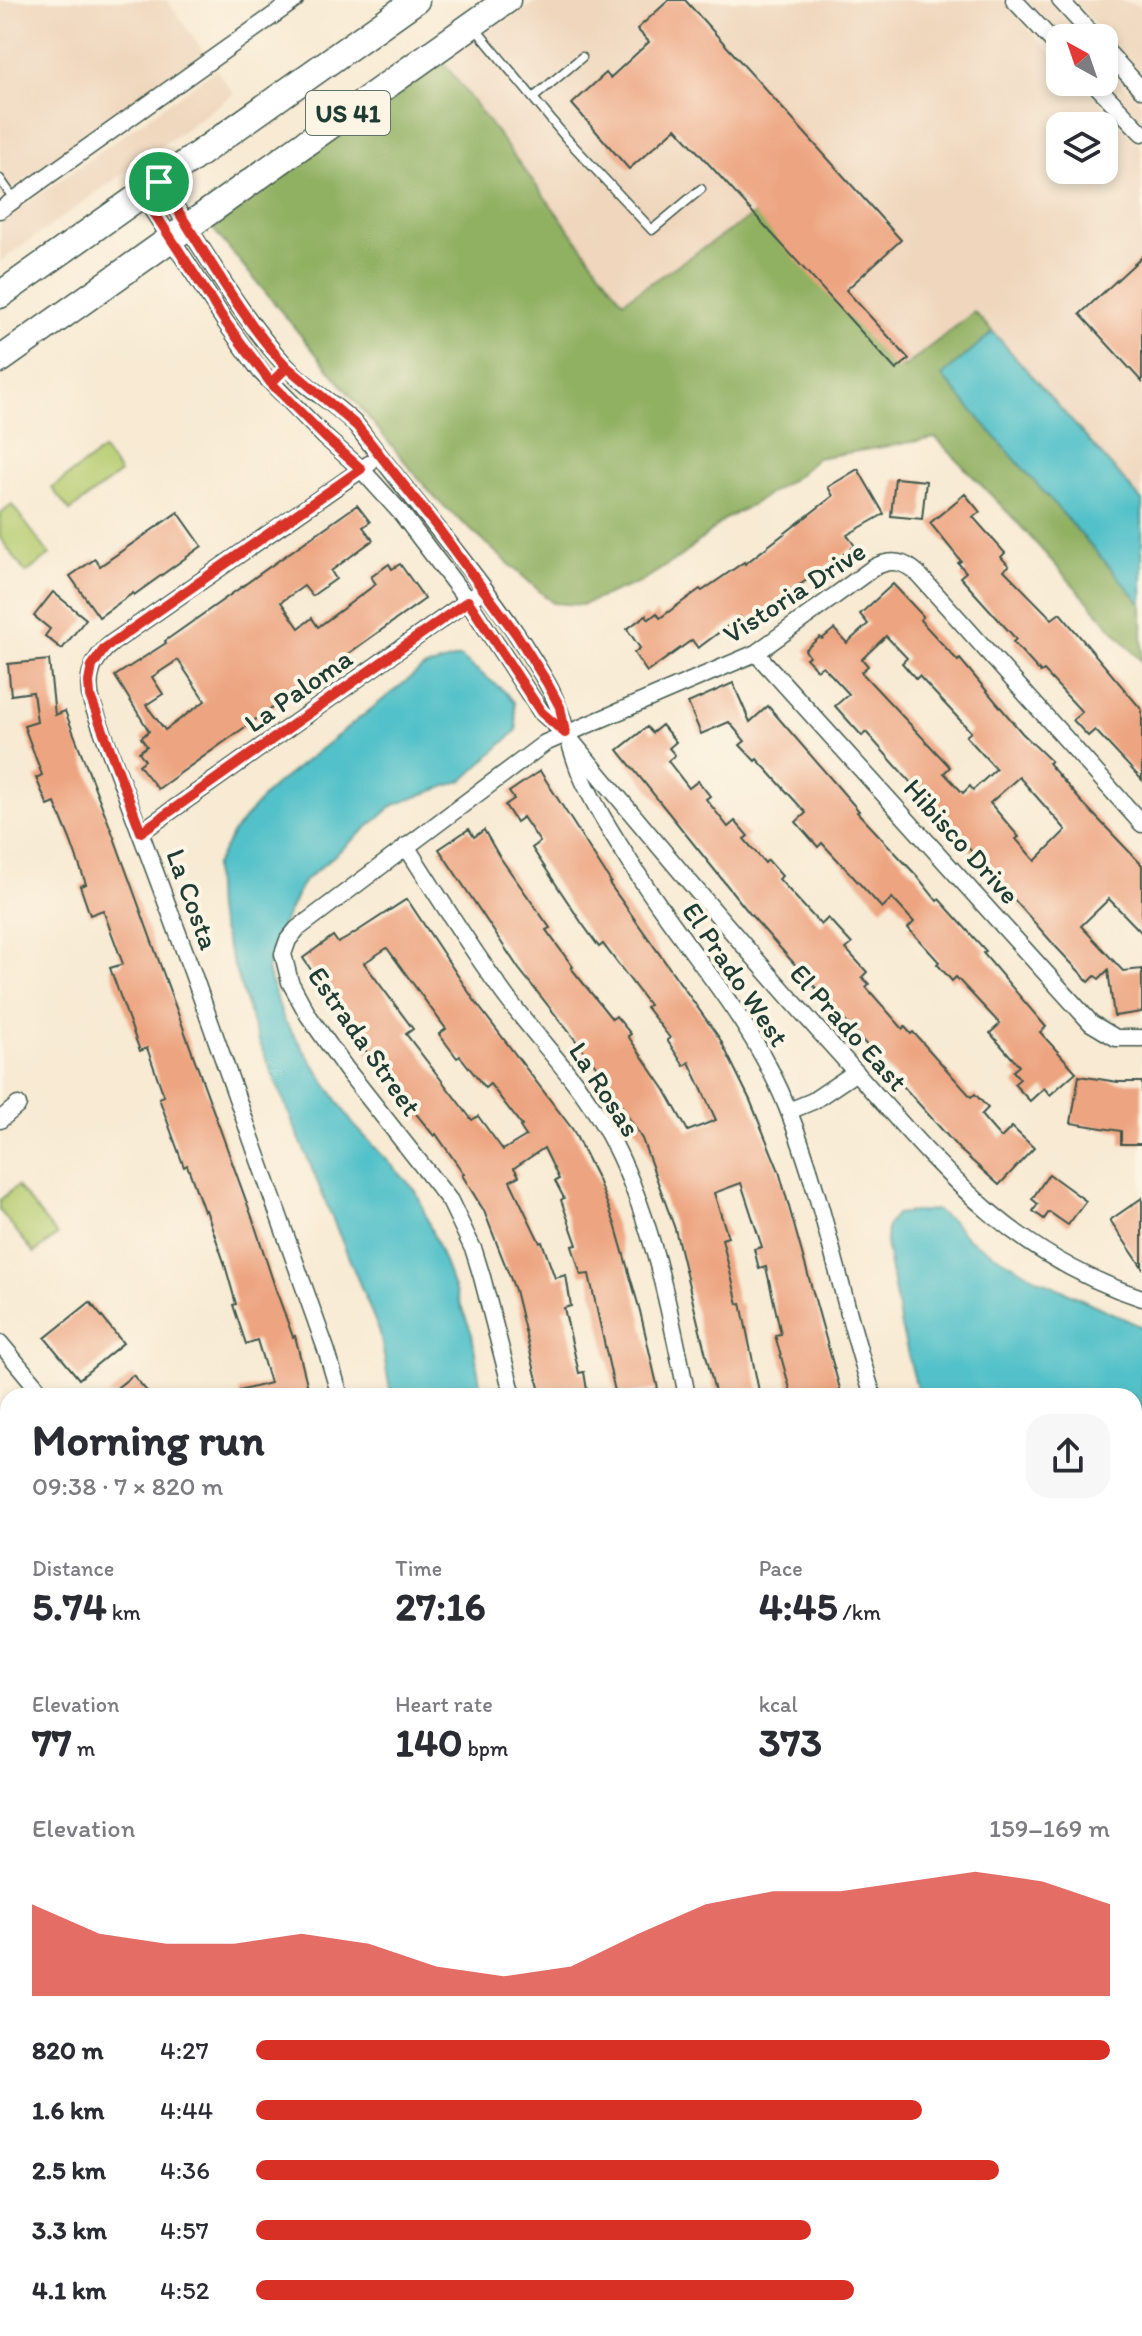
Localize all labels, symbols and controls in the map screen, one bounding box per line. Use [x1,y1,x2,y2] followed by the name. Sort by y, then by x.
[1046,24,1118,96] north arrow
[1046,24,1118,184] map controls
[306,91,390,135] road number: US 41
[1046,112,1118,184] button: layers
[125,148,193,216] pin
[137,160,181,204] icon: arrive
[716,533,872,651] street label: Vistoria Drive
[237,640,359,740] street label: La Paloma
[897,771,1027,911] street label: Hibisco Drive
[159,844,227,954] street label: La Costa
[675,895,797,1053] street label: El Prado West
[783,956,915,1098] street label: El Prado East
[301,960,429,1122] street label: Estrada Street
[562,1035,648,1143] street label: La Rosas
[32,1413,265,1466] text: Morning run
[1026,1414,1110,1498] button: share
[32,1470,223,1502] text: 09:38 · 7 × 820 m
[32,1555,114,1582] text: Distance
[395,1555,442,1582] text: Time
[759,1555,803,1582] text: Pace
[32,1582,107,1630] text: 5.74
[395,1582,486,1630] text: 27:16
[759,1582,838,1630] text: 4:45
[107,1599,141,1626] text: km
[838,1599,881,1626] text: /km
[32,1691,119,1718] text: Elevation
[395,1691,493,1718] text: Heart rate
[759,1691,798,1718] text: kcal
[32,1718,72,1766] text: 77
[395,1718,463,1766] text: 140
[759,1718,822,1766] text: 373
[72,1735,95,1762] text: m
[463,1735,508,1762] text: bpm
[32,1812,135,1844] text: Elevation
[989,1812,1110,1844] text: 159–169 m
[32,2034,104,2066] text: 820 m
[160,2034,209,2066] text: 4:27
[32,2094,104,2126] text: 1.6 km
[160,2094,213,2126] text: 4:44
[32,2154,106,2186] text: 2.5 km
[160,2154,210,2186] text: 4:36
[32,2214,107,2246] text: 3.3 km
[160,2214,209,2246] text: 4:57
[32,2274,106,2306] text: 4.1 km
[160,2274,209,2306] text: 4:52

